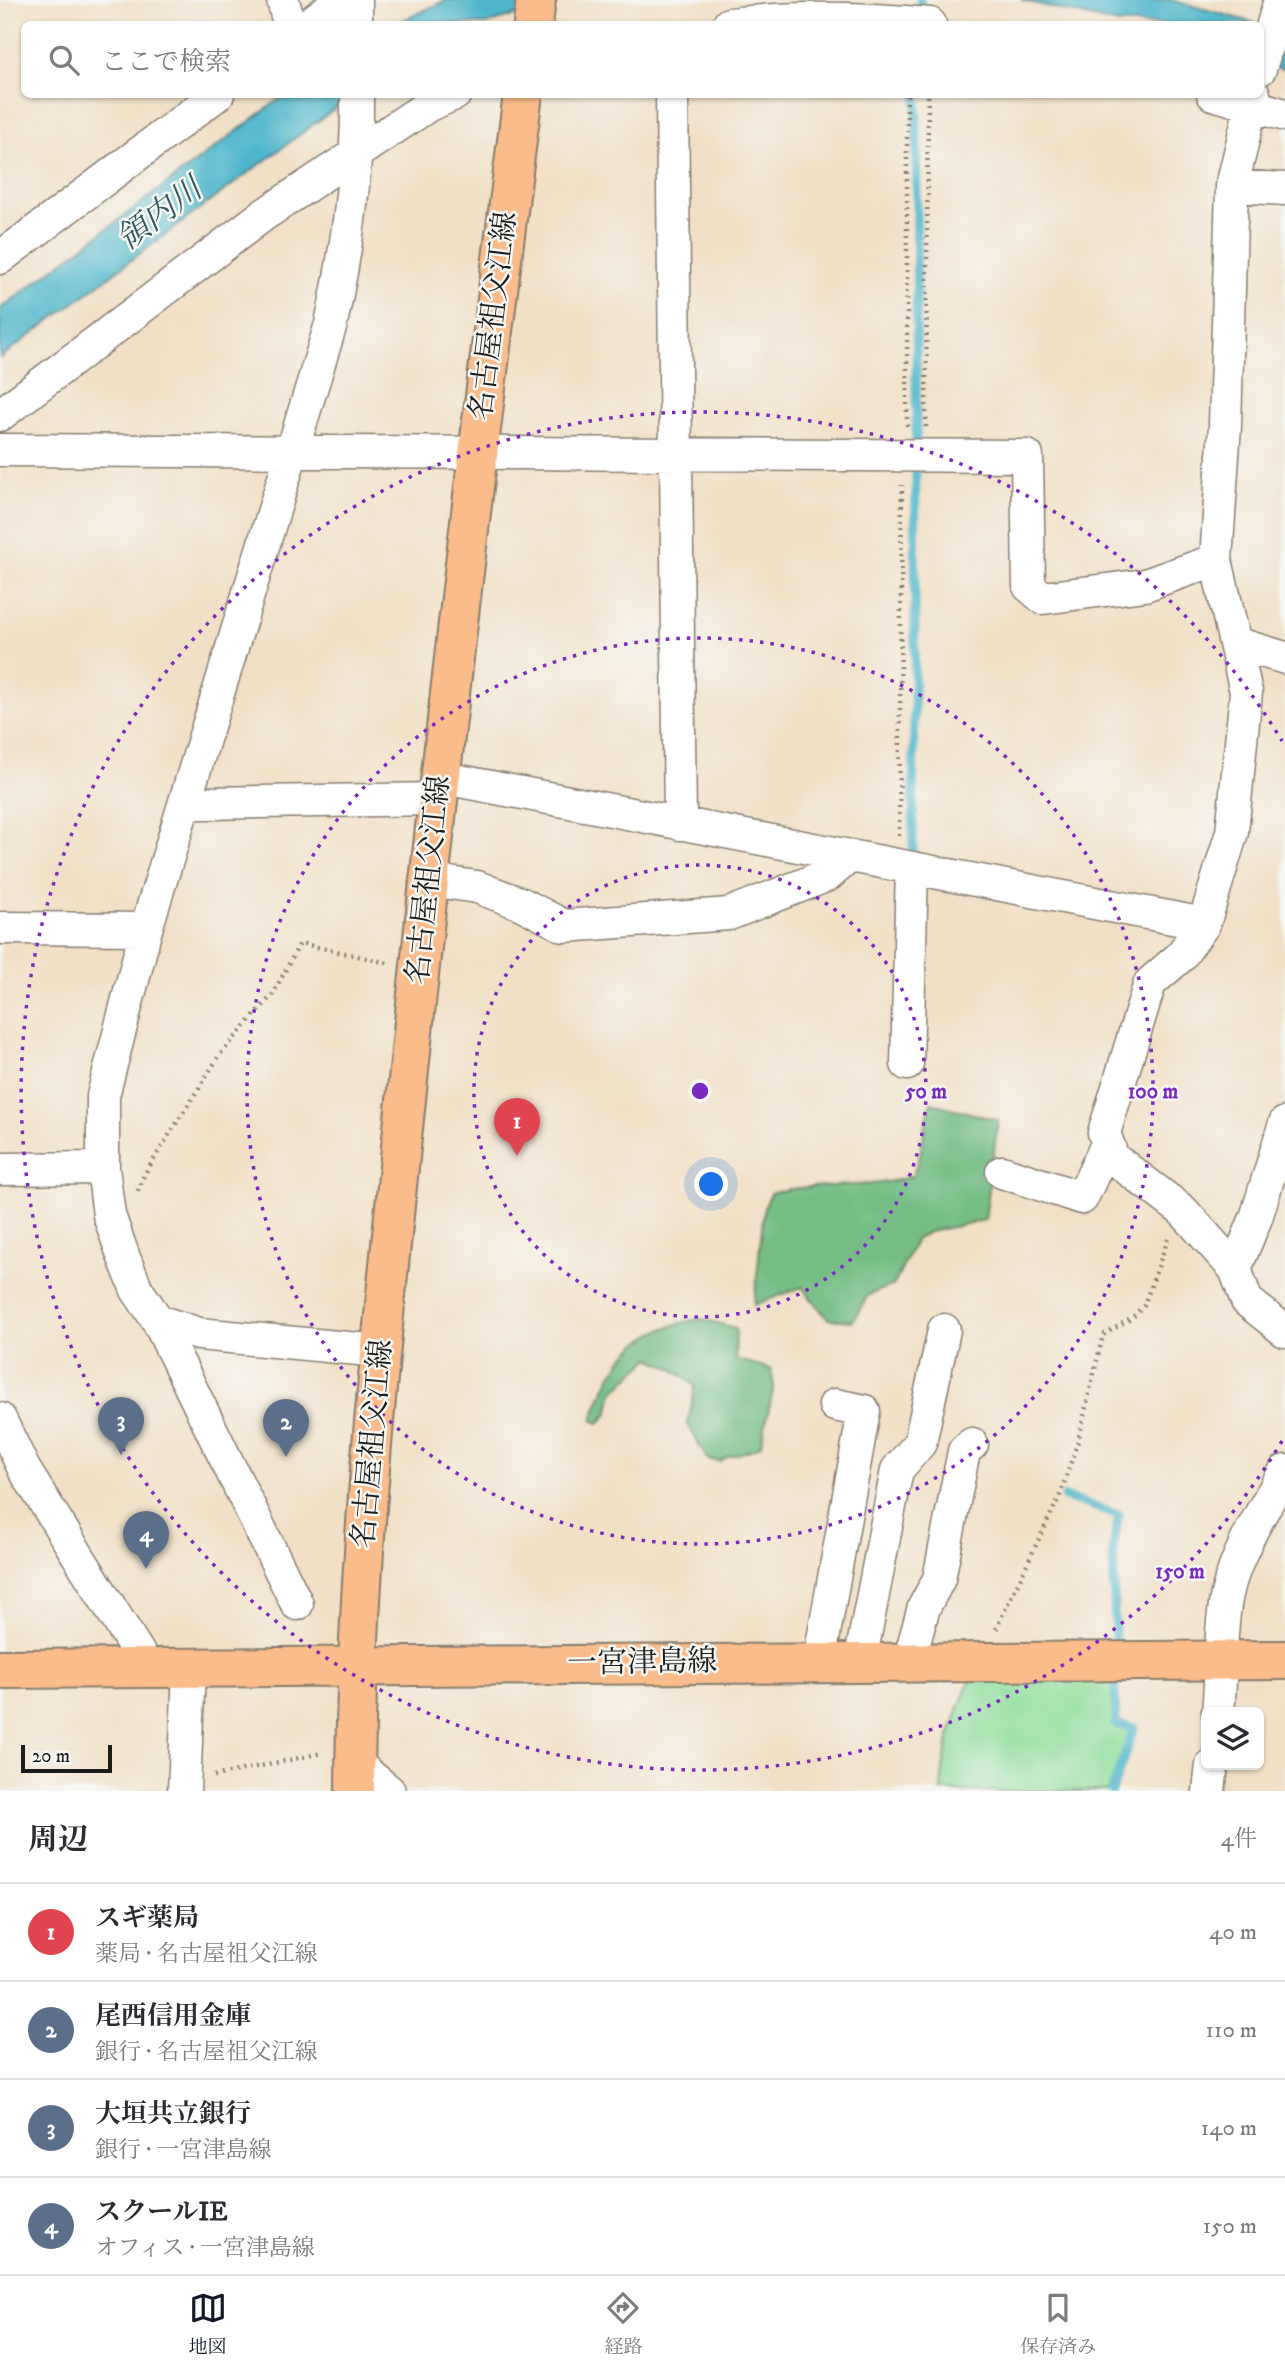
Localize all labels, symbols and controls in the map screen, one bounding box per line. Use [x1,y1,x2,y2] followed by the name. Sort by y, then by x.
[21,21,1264,98] search box
[45,41,83,79] icon: search
[101,46,231,79] text: ここで検索
[110,168,213,260] water label: 領内川
[463,210,525,422] street label: 名古屋祖父江線
[400,774,458,986] street label: 名古屋祖父江線
[688,1079,712,1103] centre of rings
[904,1079,947,1105] text: 50 m
[1128,1079,1178,1105] text: 100 m
[494,1098,540,1156] pin: 1
[694,1167,728,1201] your location
[345,1338,401,1550] street label: 名古屋祖父江線
[98,1397,144,1455] pin: 3
[263,1399,309,1457] pin: 2
[123,1511,169,1569] pin: 4
[1155,1559,1205,1585] text: 150 m
[567,1643,717,1683] street label: 一宮津島線
[1201,1707,1264,1770] map controls
[1201,1707,1264,1770] button: layers
[21,1742,112,1774] scale bar
[32,1745,70,1768] text: 20 m
[28,1822,88,1859] text: 周辺
[1221,1825,1257,1854] text: 4件
[95,1902,199,1935] text: スギ薬局
[47,1918,55,1947] text: 1
[1209,1918,1257,1947] text: 40 m
[95,1940,317,1969] text: 薬局 · 名古屋祖父江線
[95,2000,251,2033] text: 尾西信用金庫
[45,2016,57,2045] text: 2
[1206,2016,1257,2045] text: 110 m
[95,2038,317,2067] text: 銀行 · 名古屋祖父江線
[95,2098,251,2131] text: 大垣共立銀行
[47,2114,55,2143] text: 3
[1201,2114,1257,2143] text: 140 m
[95,2136,271,2165] text: 銀行 · 一宮津島線
[95,2196,228,2229] text: スクールIE
[44,2212,58,2241] text: 4
[1203,2212,1257,2241] text: 150 m
[95,2234,315,2263] text: オフィス · 一宮津島線
[189,2289,227,2359] tab: 地図
[604,2289,642,2359] tab: 経路
[1020,2289,1096,2359] tab: 保存済み

